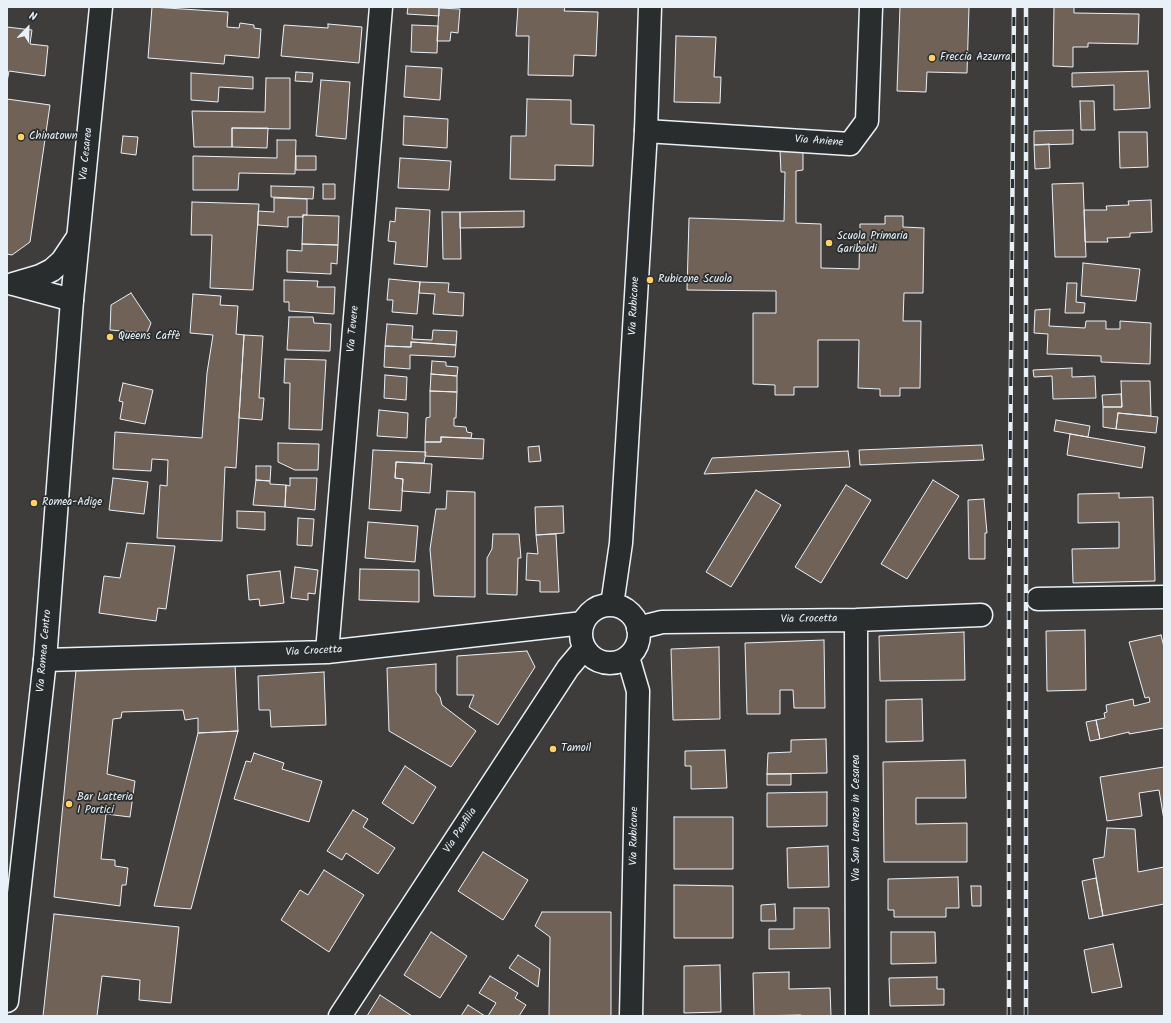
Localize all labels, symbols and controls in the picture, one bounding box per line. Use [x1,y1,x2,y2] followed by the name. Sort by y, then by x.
[26,7,39,27] text: N
[8,8,48,48] north arrow
[940,51,1010,65] place label: Freccia Azzurra
[927,53,937,63] marker: Freccia Azzurra
[78,127,96,181] street label: Via Cesarea
[29,130,78,144] place label: Chinatown
[16,132,26,142] marker: Chinatown
[794,134,844,150] street label: Via Aniene
[837,230,908,256] place label: Scuola Primaria Garibaldi
[824,238,834,248] marker: Scuola Primaria Garibaldi
[658,273,732,287] place label: Rubicone Scuola
[645,275,655,285] marker: Rubicone Scuola
[627,276,643,336] street label: Via Rubicone
[345,305,363,353] street label: Via Tevere
[118,330,180,344] place label: Queens Caffè
[105,332,115,342] marker: Queens Caffè
[42,496,102,510] place label: Romea-Adige
[29,498,39,508] marker: Romea-Adige
[35,609,55,693] street label: Via Romea Centro
[781,613,837,627] street label: Via Crocetta
[285,644,343,660] street label: Via Crocetta
[561,742,591,756] place label: Tamoil
[548,744,558,754] marker: Tamoil
[850,754,864,882] street label: Via San Lorenzo in Cesarea
[77,791,133,817] place label: Bar Latteria I Portici
[64,799,74,809] marker: Bar Latteria I Portici
[441,806,481,856] street label: Via Panfilia
[628,806,642,866] street label: Via Rubicone

